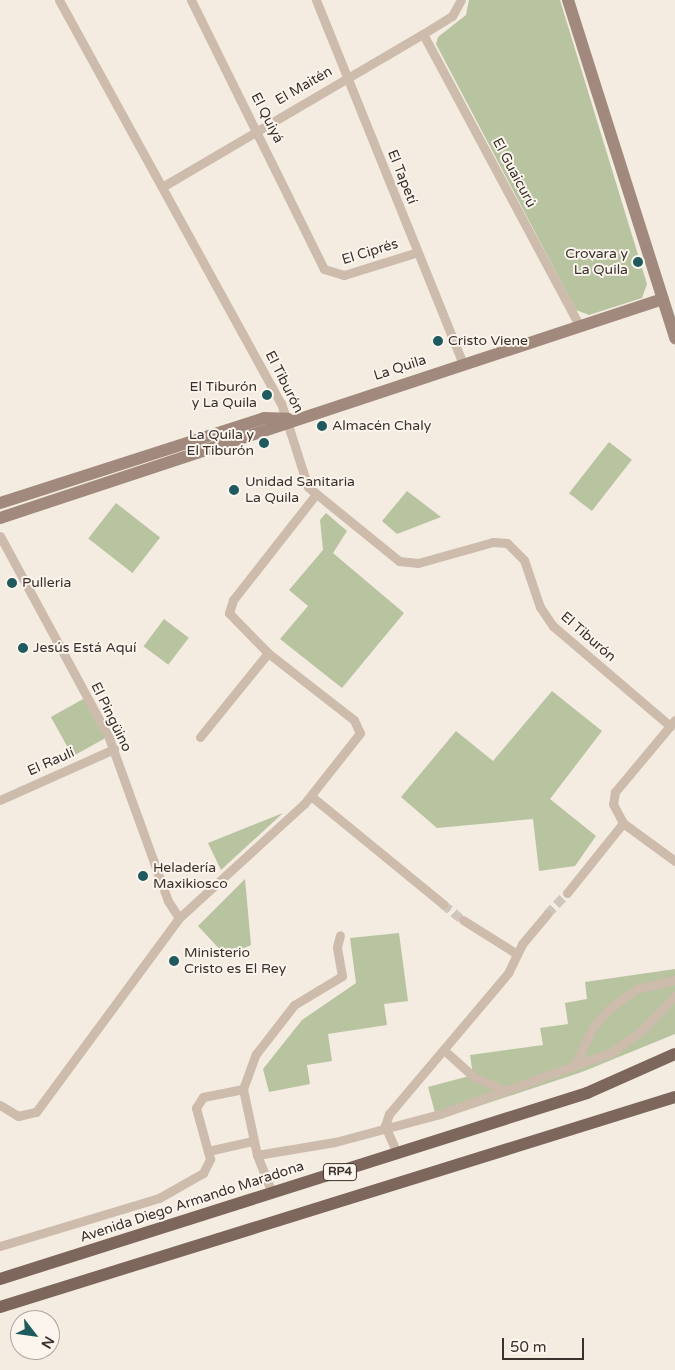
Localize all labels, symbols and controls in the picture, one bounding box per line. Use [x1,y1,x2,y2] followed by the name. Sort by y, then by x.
[273,63,335,109] street label: El Maitén
[247,90,287,146] street label: El Quiyá
[489,135,539,211] street label: El Guaicurú
[384,147,420,207] street label: El Tapetí
[340,236,400,268] street label: El Ciprés
[565,246,628,278] place label: Crovara y La Quila
[632,256,644,268] marker: Crovara y La Quila
[448,333,528,349] place label: Cristo Viene
[432,335,444,347] marker: Cristo Viene
[261,348,307,416] street label: El Tiburón
[372,352,428,384] street label: La Quila
[190,379,257,412] place label: El Tiburón y La Quila
[261,389,273,401] marker: El Tiburón y La Quila
[332,418,431,434] place label: Almacén Chaly
[316,420,328,432] marker: Almacén Chaly
[187,427,254,460] place label: La Quila y El Tiburón
[258,437,270,449] marker: La Quila y El Tiburón
[245,474,355,507] place label: Unidad Sanitaria La Quila
[227,483,241,497] marker: Unidad Sanitaria La Quila
[22,575,71,591] place label: Pulleria
[6,577,18,589] marker: Pulleria
[557,609,619,665] street label: El Tiburón
[33,640,137,656] place label: Jesús Está Aquí
[17,642,29,654] marker: Jesús Está Aquí
[87,680,135,754] street label: El Pingüino
[25,744,77,780] street label: El Raulí
[153,860,228,892] place label: Heladería Maxikiosco
[137,870,149,882] marker: Heladería Maxikiosco
[184,945,286,978] place label: Ministerio Cristo es El Rey
[168,955,180,967] marker: Ministerio Cristo es El Rey
[78,1158,306,1246] street label: Avenida Diego Armando Maradona
[322,1162,358,1182] road number: RP4
[10,1310,60,1360] north arrow
[505,1328,588,1360] scale bar
[37,1333,58,1351] text: N
[510,1338,547,1356] text: 50 m

